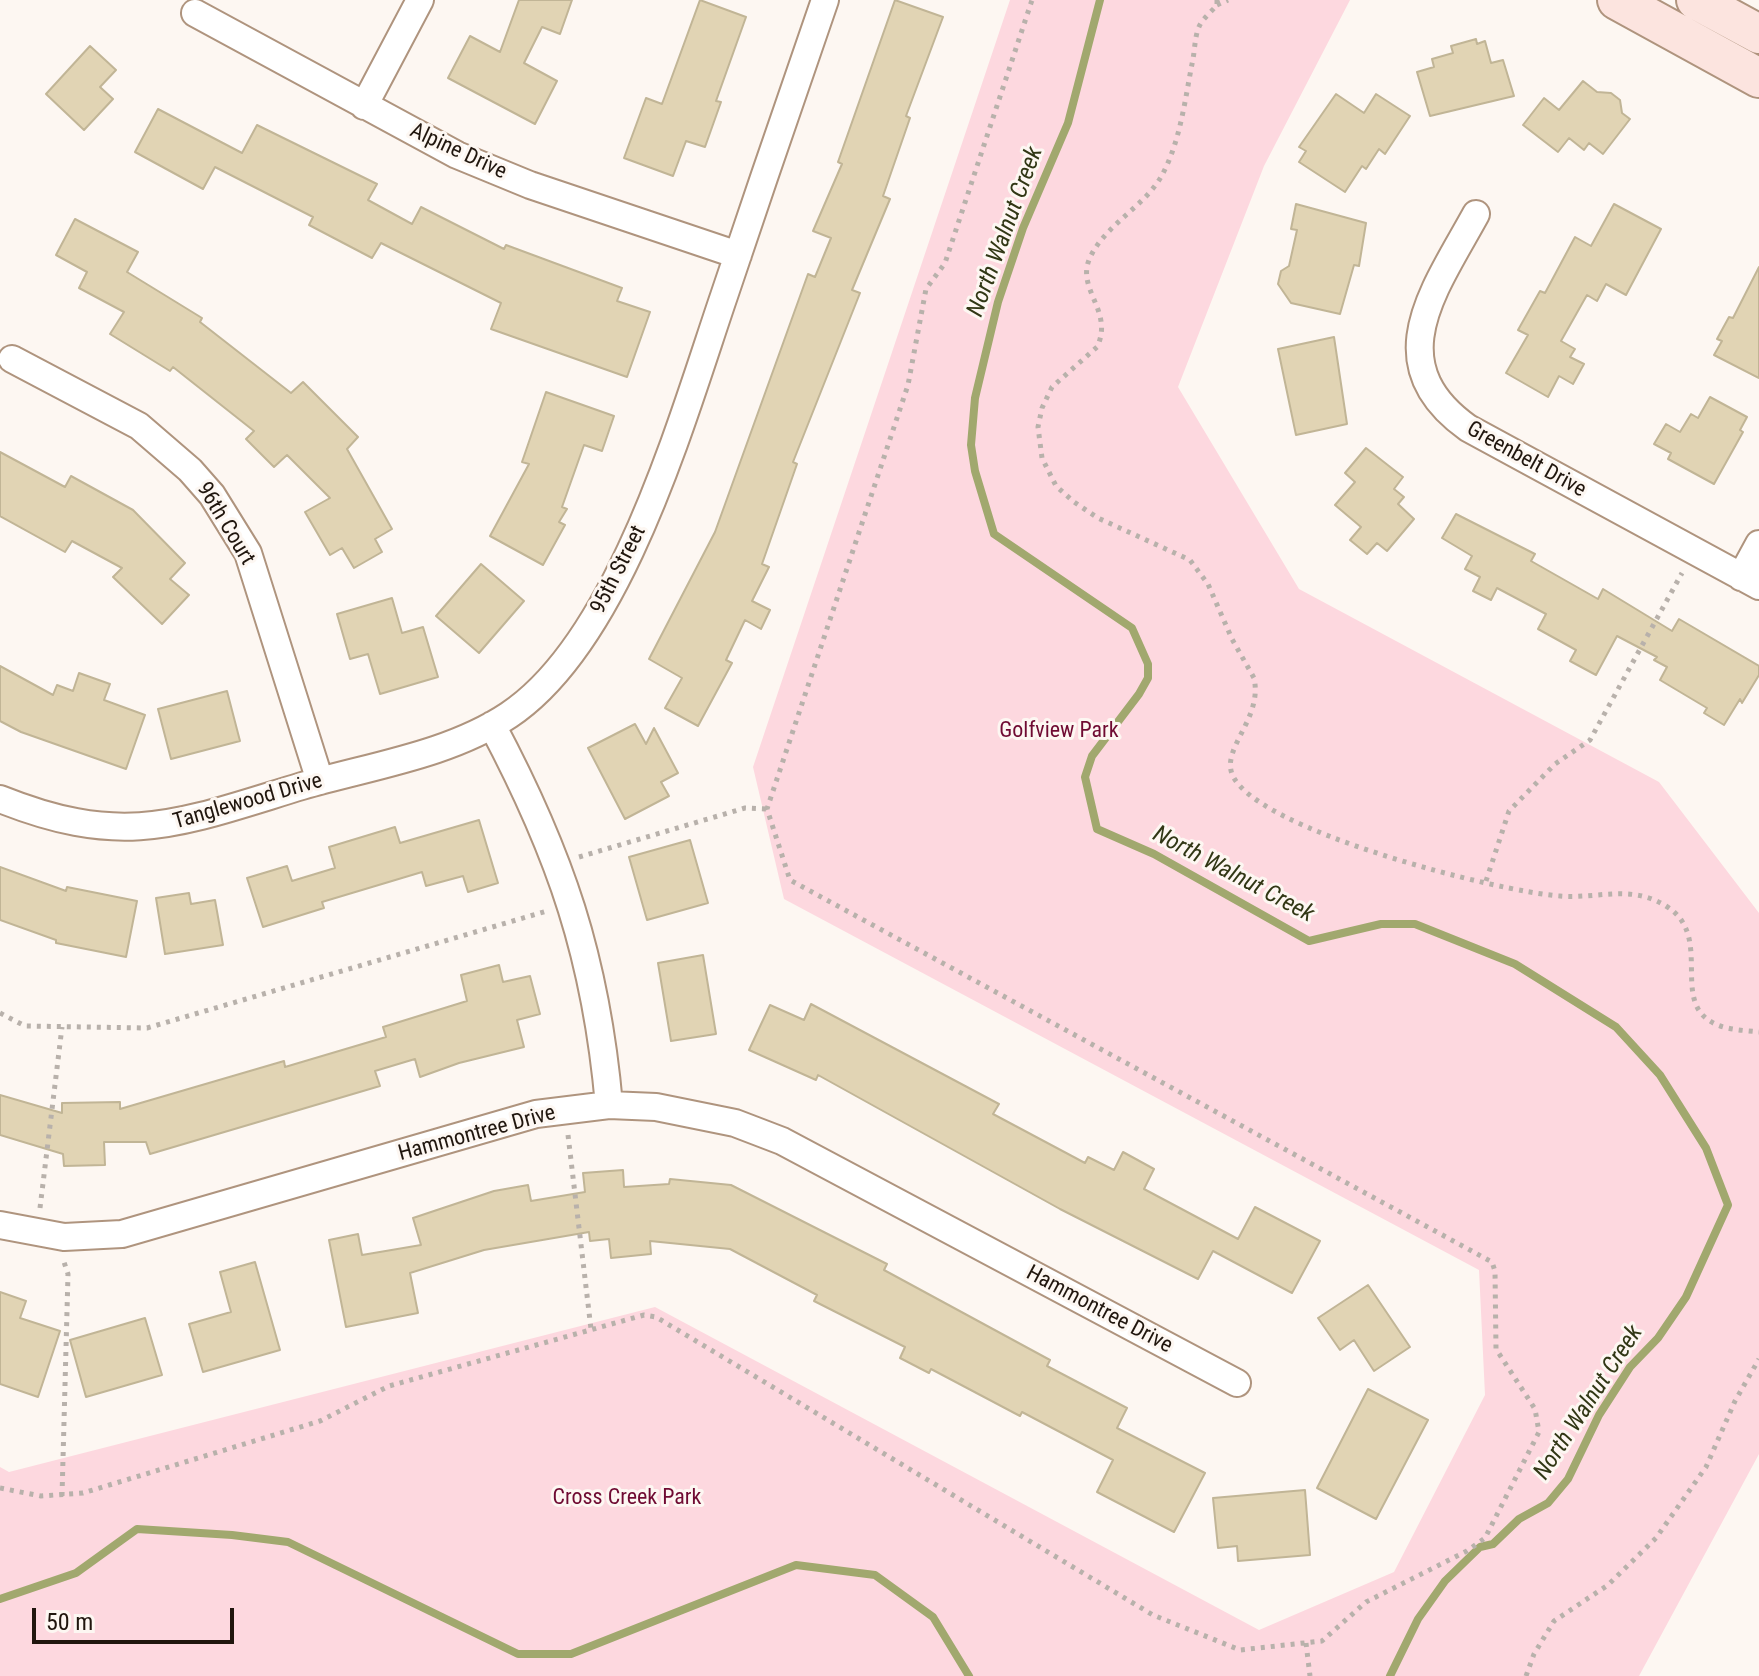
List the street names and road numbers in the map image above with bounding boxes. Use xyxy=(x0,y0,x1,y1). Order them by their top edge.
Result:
street label: Alpine Drive xyxy=(406,118,510,186)
street label: Greenbelt Drive xyxy=(1462,416,1590,504)
street label: 96th Court xyxy=(190,478,260,570)
street label: 95th Street xyxy=(586,521,652,619)
street label: Tanglewood Drive xyxy=(170,768,326,836)
street label: Hammontree Drive xyxy=(396,1100,558,1168)
street label: Hammontree Drive xyxy=(1021,1260,1177,1360)

